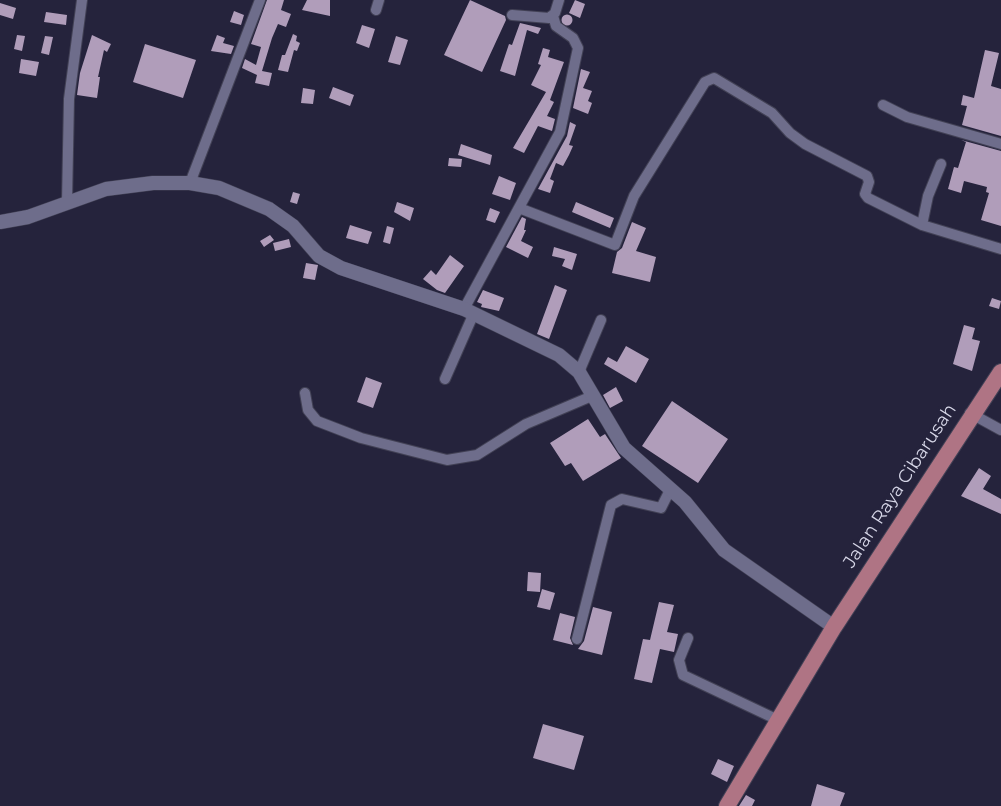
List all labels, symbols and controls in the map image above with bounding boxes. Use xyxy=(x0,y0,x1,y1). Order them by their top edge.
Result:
street label: Jalan Raya Cibarusah xyxy=(839,400,961,572)

